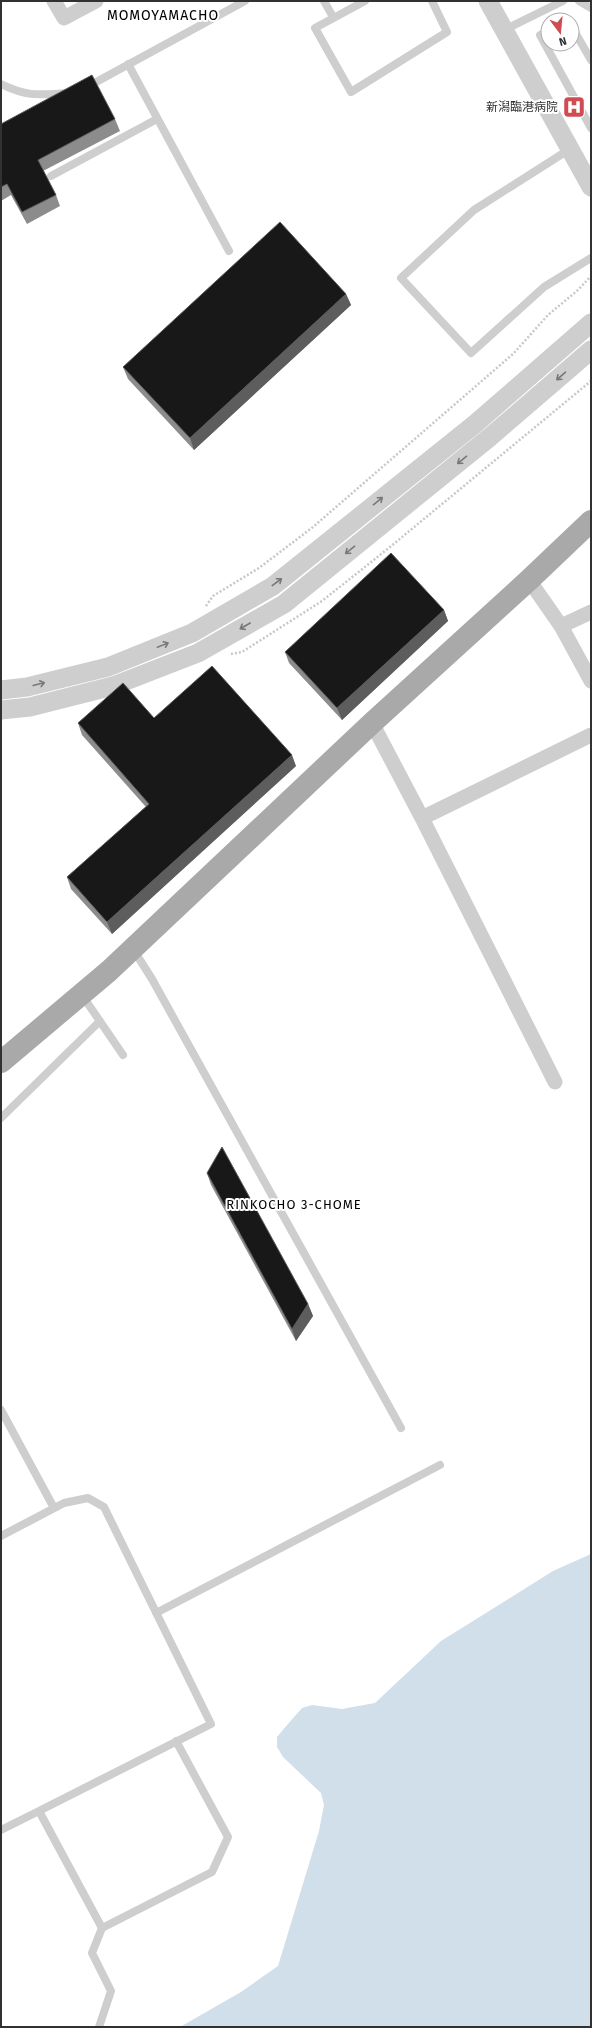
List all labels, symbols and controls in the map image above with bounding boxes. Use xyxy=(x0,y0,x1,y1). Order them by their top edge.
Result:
district label: MOMOYAMACHO xyxy=(107,7,219,24)
north arrow xyxy=(540,12,580,52)
text: N xyxy=(557,34,568,48)
hospital icon: 新潟臨港病院 xyxy=(561,94,587,120)
place label: 新潟臨港病院 xyxy=(486,100,558,114)
one-way arrow xyxy=(556,371,567,380)
one-way arrow xyxy=(457,455,468,464)
one-way arrow xyxy=(373,497,384,506)
one-way arrow xyxy=(345,546,356,555)
one-way arrow xyxy=(271,578,282,587)
one-way arrow xyxy=(239,622,251,630)
one-way arrow xyxy=(157,640,169,648)
one-way arrow xyxy=(33,680,46,687)
district label: RINKOCHO 3-CHOME xyxy=(226,1197,362,1212)

